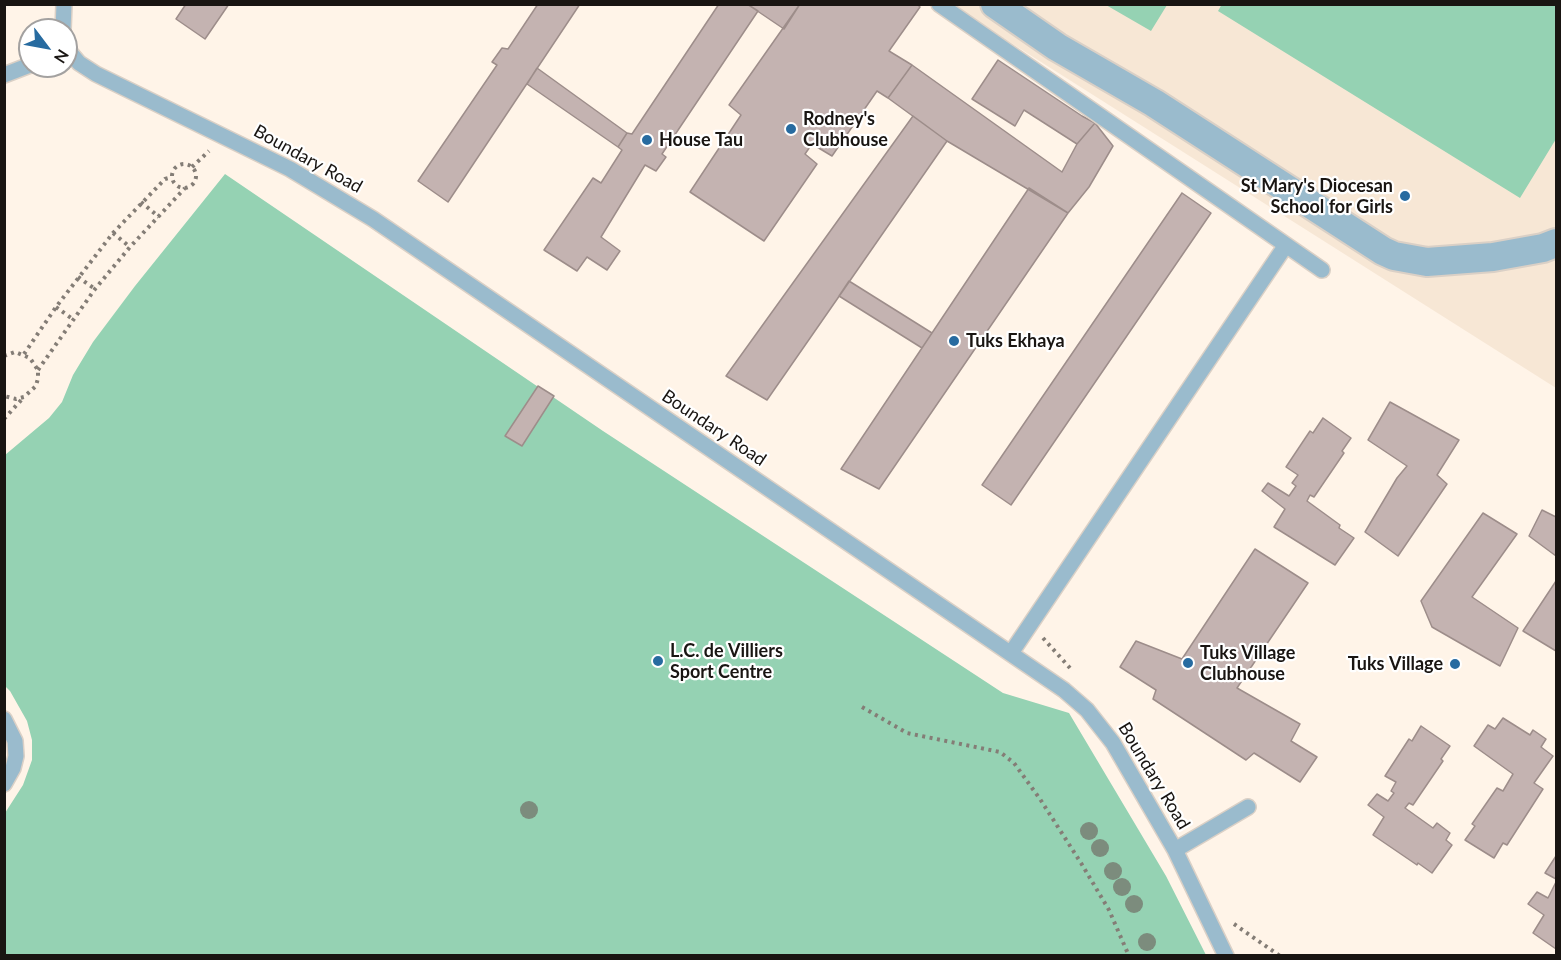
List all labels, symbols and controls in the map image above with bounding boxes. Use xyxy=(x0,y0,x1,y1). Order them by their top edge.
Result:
north arrow xyxy=(18,18,78,78)
text: N xyxy=(51,46,73,67)
place label: Rodney's Clubhouse xyxy=(803,108,888,150)
street label: Boundary Road xyxy=(250,120,366,198)
marker: Rodney's Clubhouse xyxy=(784,122,798,136)
place label: House Tau xyxy=(659,129,743,151)
marker: House Tau xyxy=(640,133,654,147)
place label: St Mary's Diocesan School for Girls xyxy=(1241,175,1393,218)
marker: St Mary's Diocesan School for Girls xyxy=(1398,189,1412,203)
place label: Tuks Ekhaya xyxy=(966,330,1065,352)
marker: Tuks Ekhaya xyxy=(947,334,961,348)
street label: Boundary Road xyxy=(658,385,770,471)
place label: L.C. de Villiers Sport Centre xyxy=(670,640,783,682)
place label: Tuks Village Clubhouse xyxy=(1200,642,1295,684)
place label: Tuks Village xyxy=(1348,653,1443,675)
marker: L.C. de Villiers Sport Centre xyxy=(651,654,665,668)
marker: Tuks Village Clubhouse xyxy=(1181,656,1195,670)
marker: Tuks Village xyxy=(1448,657,1462,671)
street label: Boundary Road xyxy=(1114,719,1194,833)

